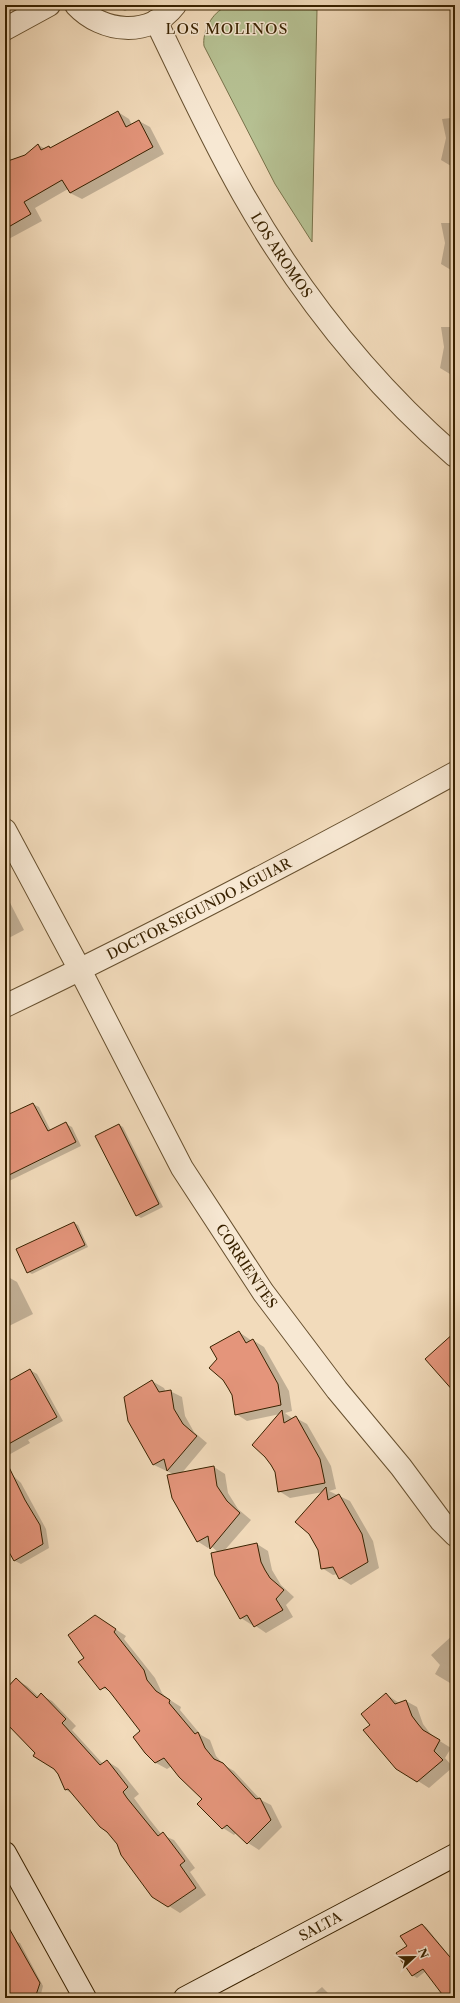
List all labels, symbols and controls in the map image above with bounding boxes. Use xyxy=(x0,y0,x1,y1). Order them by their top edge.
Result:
district label: LOS MOLINOS xyxy=(166,19,288,38)
street label: LOS AROMOS xyxy=(247,209,316,301)
street label: DOCTOR SEGUNDO AGUIAR xyxy=(104,853,295,964)
street label: CORRIENTES xyxy=(212,1220,281,1312)
street label: SALTA xyxy=(296,1907,345,1945)
north arrow xyxy=(394,1937,434,1977)
text: N xyxy=(415,1946,432,1961)

